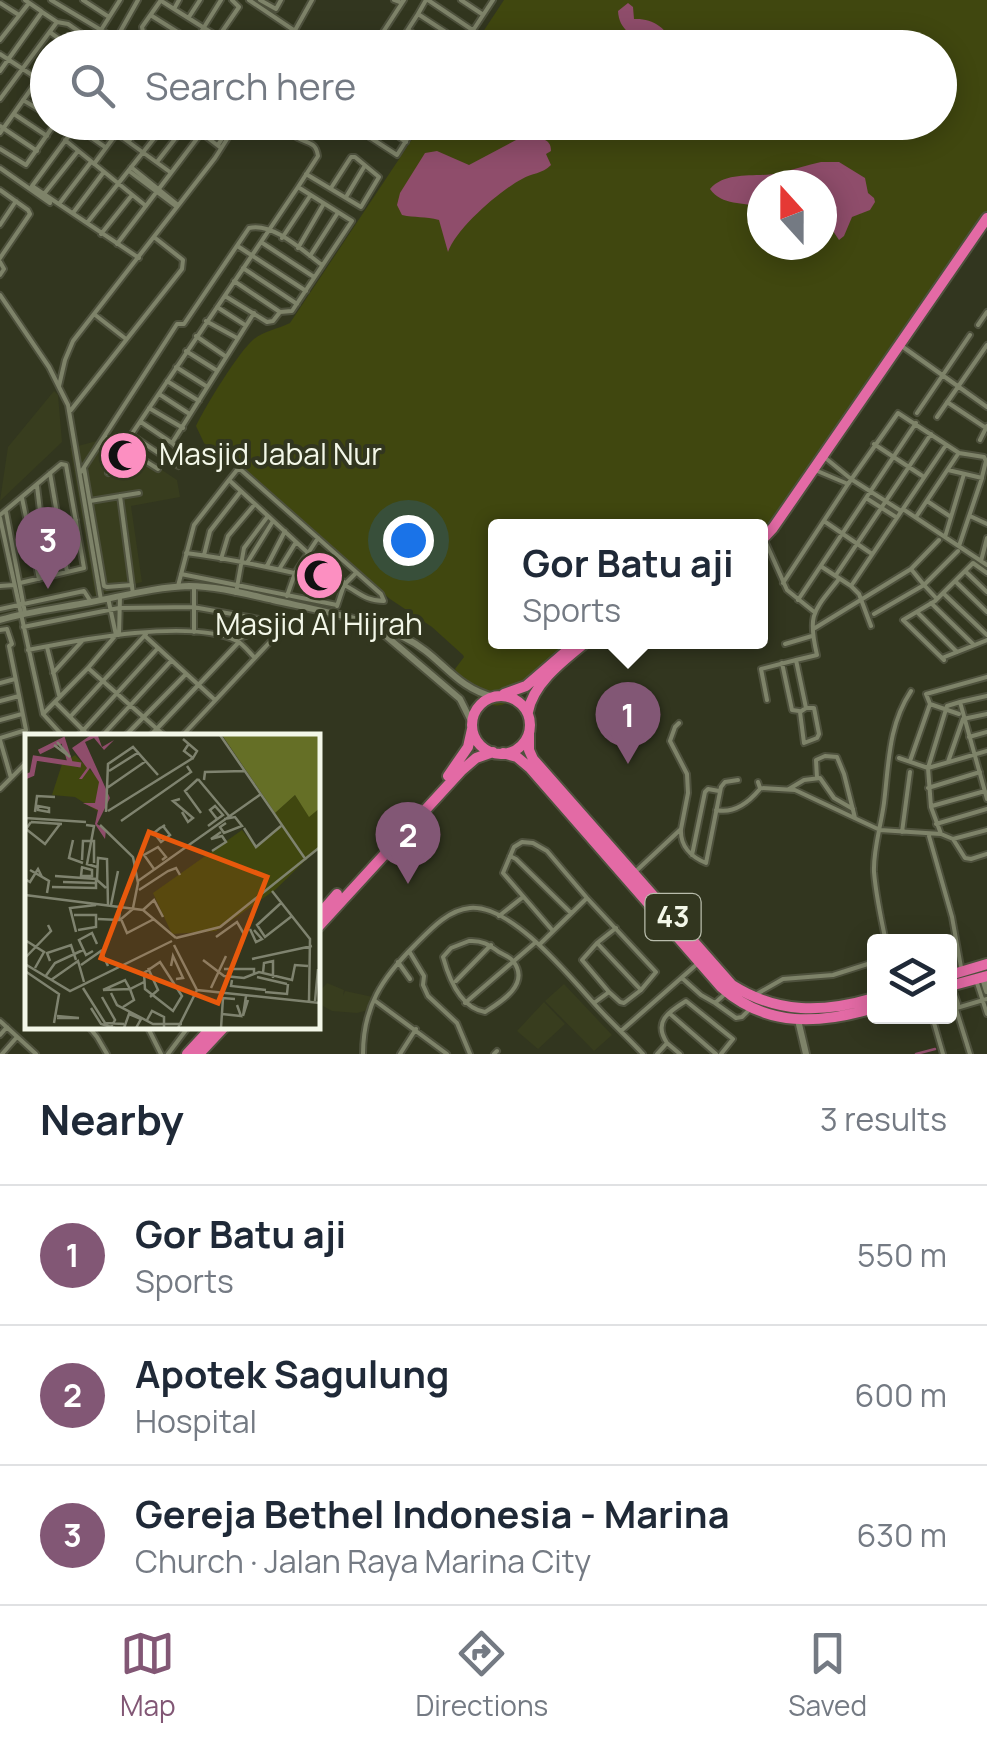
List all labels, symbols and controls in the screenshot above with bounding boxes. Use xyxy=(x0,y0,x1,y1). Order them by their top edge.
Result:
search box xyxy=(30,30,957,140)
icon: search xyxy=(65,58,120,113)
text: Search here xyxy=(145,59,356,111)
north arrow xyxy=(747,170,837,260)
mosque icon: Masjid Jabal Nur xyxy=(98,429,150,481)
place label: Masjid Jabal Nur xyxy=(159,433,382,474)
pin: 3 xyxy=(15,506,80,589)
your location xyxy=(383,515,434,566)
popup xyxy=(488,519,768,649)
text: Gor Batu aji xyxy=(522,536,734,588)
mosque icon: Masjid Al Hijrah xyxy=(293,550,345,602)
text: Sports xyxy=(522,588,621,632)
place label: Masjid Al Hijrah xyxy=(215,603,423,644)
pin: 1 xyxy=(596,682,660,764)
inset map xyxy=(25,734,320,1029)
pin: 2 xyxy=(376,802,440,884)
road number: 43 xyxy=(646,894,700,940)
map controls xyxy=(867,934,957,1024)
button: layers xyxy=(867,934,957,1024)
text: Nearby xyxy=(40,1090,184,1148)
text: 3 results xyxy=(820,1097,947,1141)
text: Gor Batu aji xyxy=(135,1207,346,1259)
text: 1 xyxy=(65,1233,80,1277)
text: 550 m xyxy=(857,1233,947,1277)
text: Sports xyxy=(135,1259,234,1303)
text: Apotek Sagulung xyxy=(135,1347,449,1399)
text: 2 xyxy=(63,1373,82,1417)
text: 600 m xyxy=(855,1373,947,1417)
text: Hospital xyxy=(135,1399,257,1443)
text: Gereja Bethel Indonesia - Marina xyxy=(135,1487,730,1539)
text: 3 xyxy=(63,1513,82,1557)
text: 630 m xyxy=(856,1513,947,1557)
text: Church · Jalan Raya Marina City xyxy=(135,1539,591,1583)
tab: Map xyxy=(120,1626,176,1724)
tab: Directions xyxy=(416,1626,548,1724)
tab: Saved xyxy=(788,1626,867,1724)

